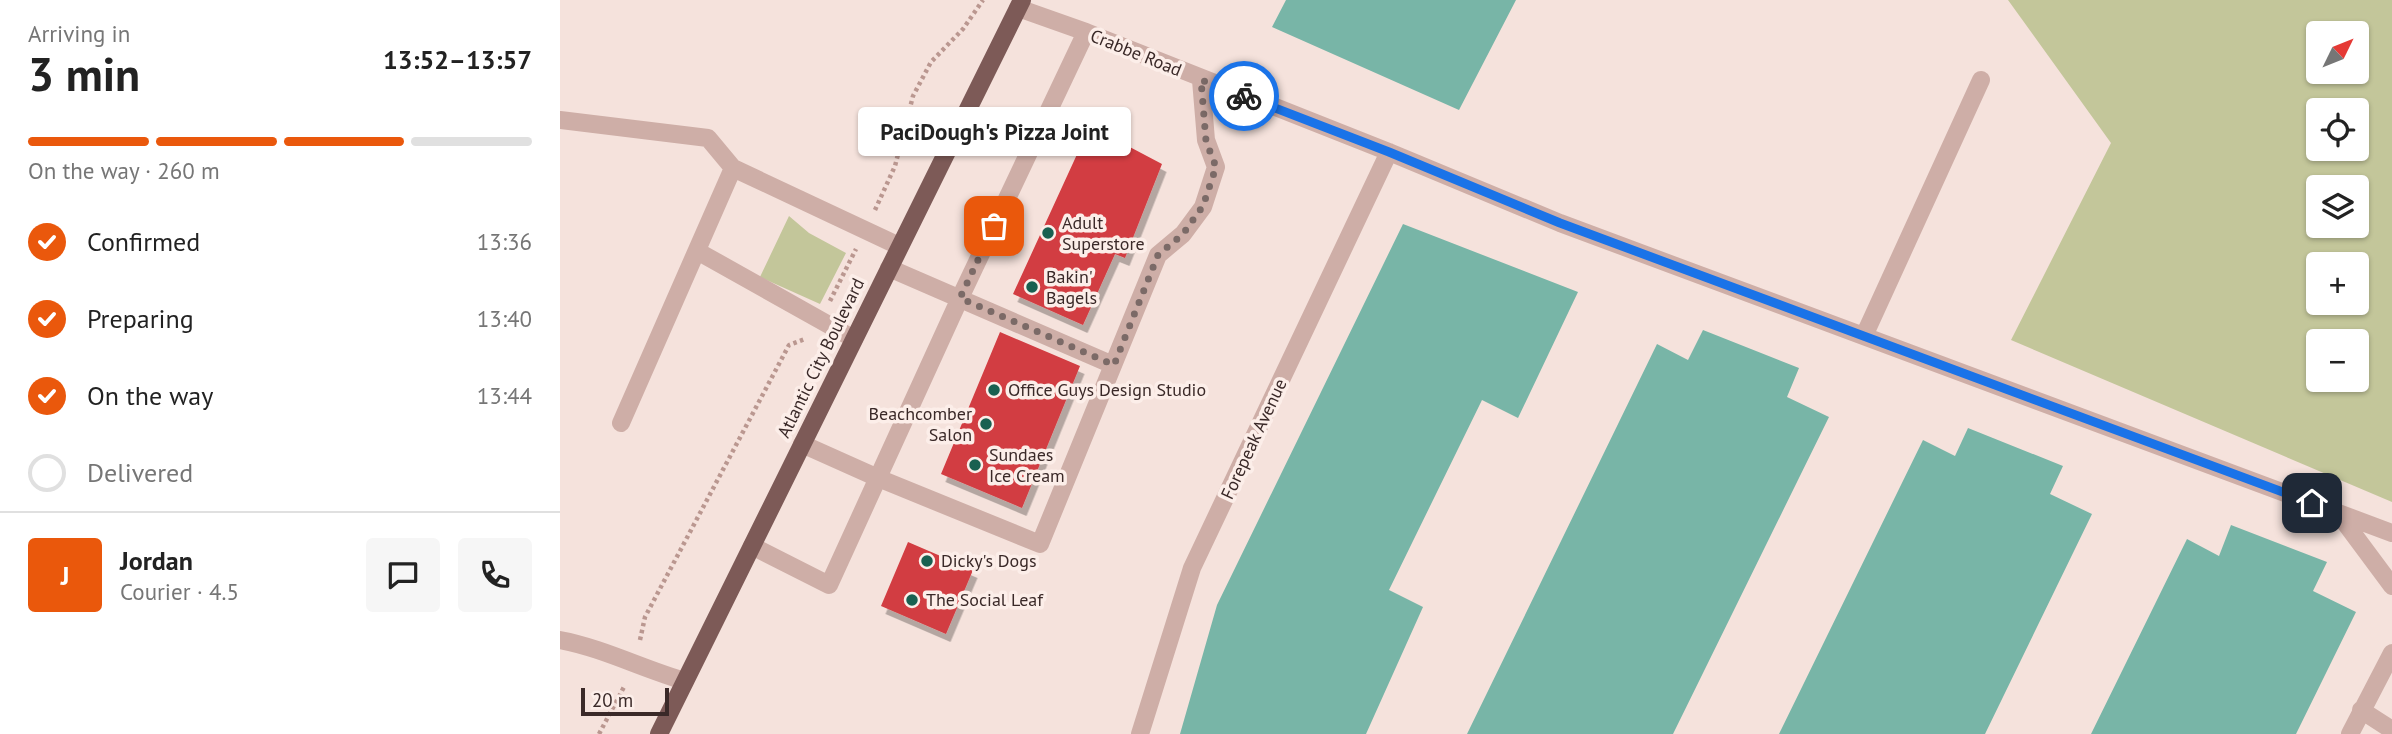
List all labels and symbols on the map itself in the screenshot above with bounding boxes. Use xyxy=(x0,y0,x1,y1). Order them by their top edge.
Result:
north arrow xyxy=(2306,21,2370,84)
street label: Crabbe Road xyxy=(1087,24,1185,81)
courier xyxy=(1209,61,1279,131)
callout: PaciDough's Pizza Joint xyxy=(858,107,1130,156)
pin xyxy=(964,196,1024,256)
place label: Adult Superstore xyxy=(1062,211,1145,255)
marker: Adult Superstore xyxy=(1040,225,1056,241)
place label: Bakin' Bagels xyxy=(1046,265,1097,309)
street label: Atlantic City Boulevard xyxy=(772,274,869,441)
marker: Bakin' Bagels xyxy=(1024,279,1040,295)
street label: Forepeak Avenue xyxy=(1216,375,1292,503)
place label: Office Guys Design Studio xyxy=(1008,378,1206,401)
marker: Office Guys Design Studio xyxy=(986,382,1002,398)
place label: Beachcomber Salon xyxy=(869,402,972,446)
marker: Beachcomber Salon xyxy=(978,416,994,432)
place label: Sundaes Ice Cream xyxy=(989,443,1065,487)
marker: Sundaes Ice Cream xyxy=(967,457,983,473)
pin xyxy=(2282,473,2342,533)
place label: Dicky's Dogs xyxy=(941,549,1036,572)
marker: Dicky's Dogs xyxy=(919,553,935,569)
place label: The Social Leaf xyxy=(926,588,1044,611)
marker: The Social Leaf xyxy=(904,592,920,608)
scale bar xyxy=(581,685,668,717)

